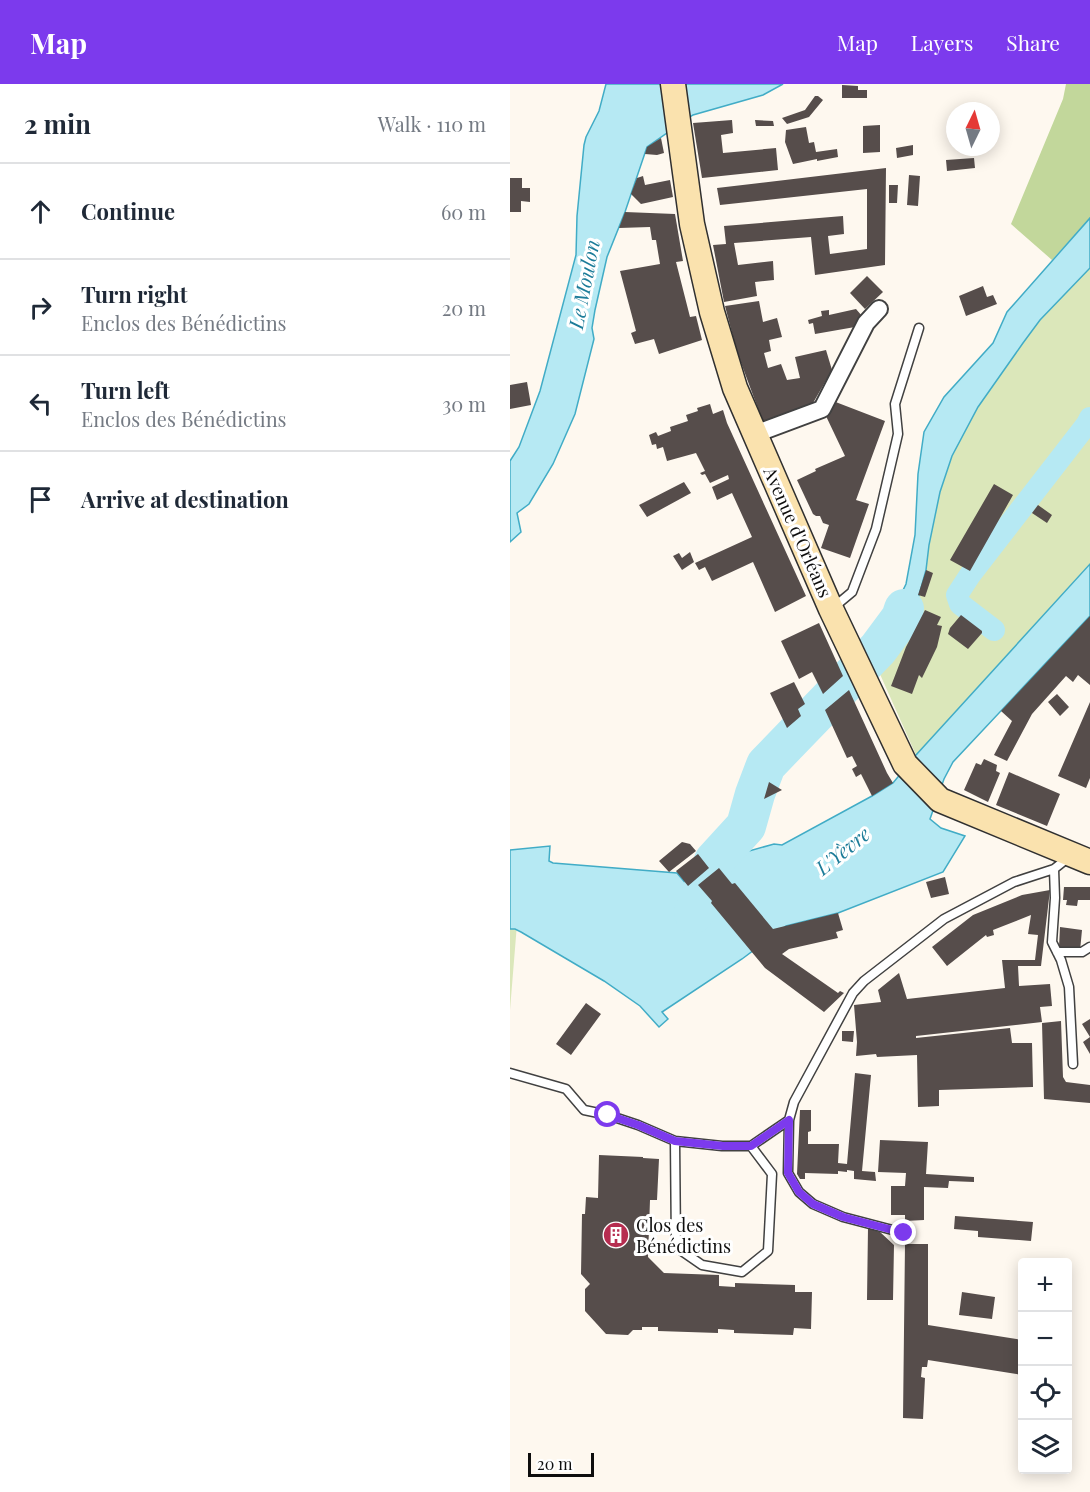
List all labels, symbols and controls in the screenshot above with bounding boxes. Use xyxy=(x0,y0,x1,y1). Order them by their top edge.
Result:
text: Map xyxy=(30,24,87,61)
text: Map xyxy=(837,28,878,56)
text: Layers xyxy=(911,28,973,56)
text: Share xyxy=(1006,28,1060,56)
north arrow xyxy=(946,102,1000,156)
text: 2 min xyxy=(24,106,91,141)
text: Walk · 110 m xyxy=(378,110,486,137)
icon: ahead xyxy=(24,195,57,228)
text: Continue xyxy=(81,196,175,226)
text: 60 m xyxy=(441,198,486,225)
water label: Le Moulon xyxy=(561,237,605,332)
text: Turn right xyxy=(81,279,187,309)
icon: right xyxy=(24,291,57,324)
text: 20 m xyxy=(442,294,486,321)
text: Enclos des Bénédictins xyxy=(81,309,287,336)
text: Turn left xyxy=(81,375,170,405)
icon: left xyxy=(24,387,57,420)
text: 30 m xyxy=(442,390,486,417)
text: Enclos des Bénédictins xyxy=(81,405,287,432)
street label: Avenue d'Orléans xyxy=(758,462,838,601)
icon: arrive xyxy=(24,483,57,516)
text: Arrive at destination xyxy=(81,484,289,514)
water label: L'Yèvre xyxy=(808,820,875,881)
route start xyxy=(594,1101,620,1127)
place label: Clos des Bénédictins xyxy=(636,1213,731,1258)
route end xyxy=(890,1219,916,1245)
building icon: Clos des Bénédictins xyxy=(601,1220,631,1250)
map controls xyxy=(1018,1258,1072,1474)
button: + xyxy=(1018,1258,1072,1312)
button: − xyxy=(1018,1312,1072,1366)
button: locate xyxy=(1018,1366,1072,1420)
button: layers xyxy=(1018,1420,1072,1474)
scale bar xyxy=(528,1450,594,1478)
text: 20 m xyxy=(537,1453,572,1474)

